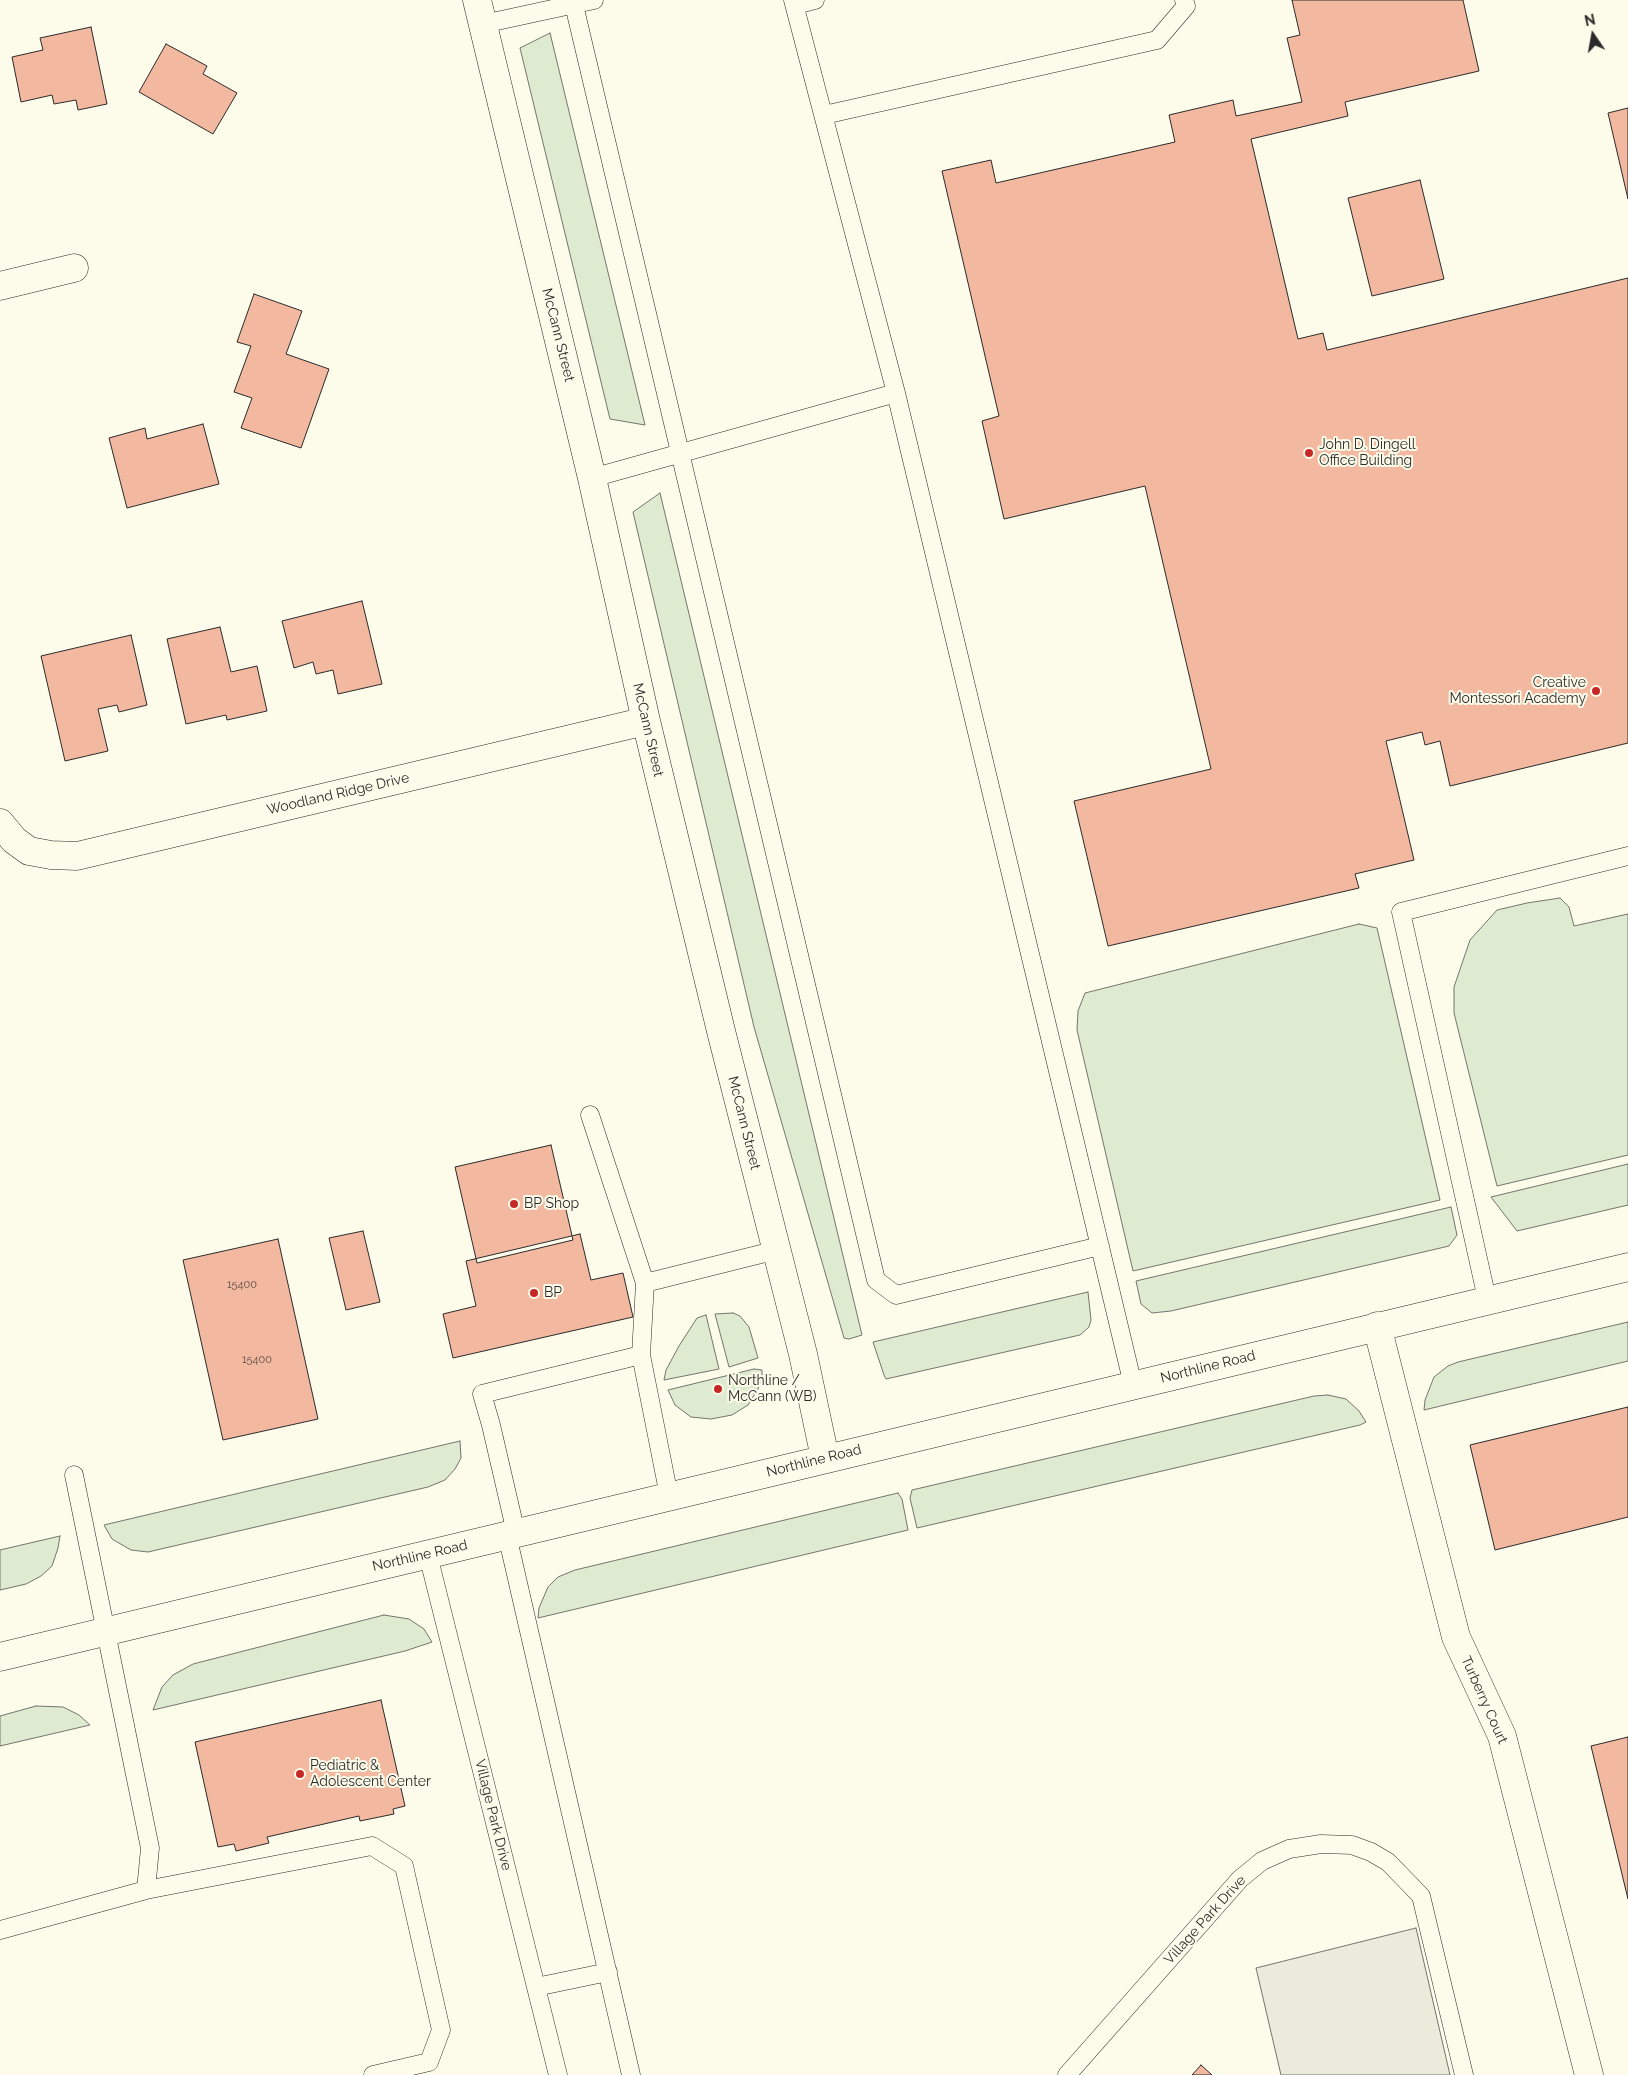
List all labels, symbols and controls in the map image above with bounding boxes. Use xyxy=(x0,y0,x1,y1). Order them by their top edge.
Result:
north arrow xyxy=(1568,10,1618,60)
text: N xyxy=(1583,11,1597,29)
street label: McCann Street xyxy=(538,287,578,383)
place label: John D. Dingell Office Building xyxy=(1319,437,1416,470)
marker: John D. Dingell Office Building xyxy=(1303,447,1315,459)
place label: Creative Montessori Academy xyxy=(1449,675,1586,708)
street label: McCann Street xyxy=(629,681,667,779)
marker: Creative Montessori Academy xyxy=(1590,685,1602,697)
street label: Woodland Ridge Drive xyxy=(265,769,411,819)
street label: McCann Street xyxy=(724,1075,764,1171)
place label: BP Shop xyxy=(524,1196,579,1212)
marker: BP Shop xyxy=(508,1198,520,1210)
house number: 15400 xyxy=(227,1278,257,1292)
place label: BP xyxy=(544,1285,562,1301)
marker: BP xyxy=(528,1287,540,1299)
street label: Northline Road xyxy=(1159,1347,1257,1387)
house number: 15400 xyxy=(242,1353,272,1367)
place label: Northline / McCann (WB) xyxy=(728,1373,816,1405)
marker: Northline / McCann (WB) xyxy=(712,1383,724,1395)
street label: Northline Road xyxy=(765,1441,863,1481)
street label: Northline Road xyxy=(371,1537,469,1575)
street label: Turberry Court xyxy=(1457,1654,1511,1746)
place label: Pediatric & Adolescent Center xyxy=(310,1758,431,1790)
street label: Village Park Drive xyxy=(471,1758,515,1872)
marker: Pediatric & Adolescent Center xyxy=(294,1768,306,1780)
street label: Village Park Drive xyxy=(1161,1872,1249,1968)

